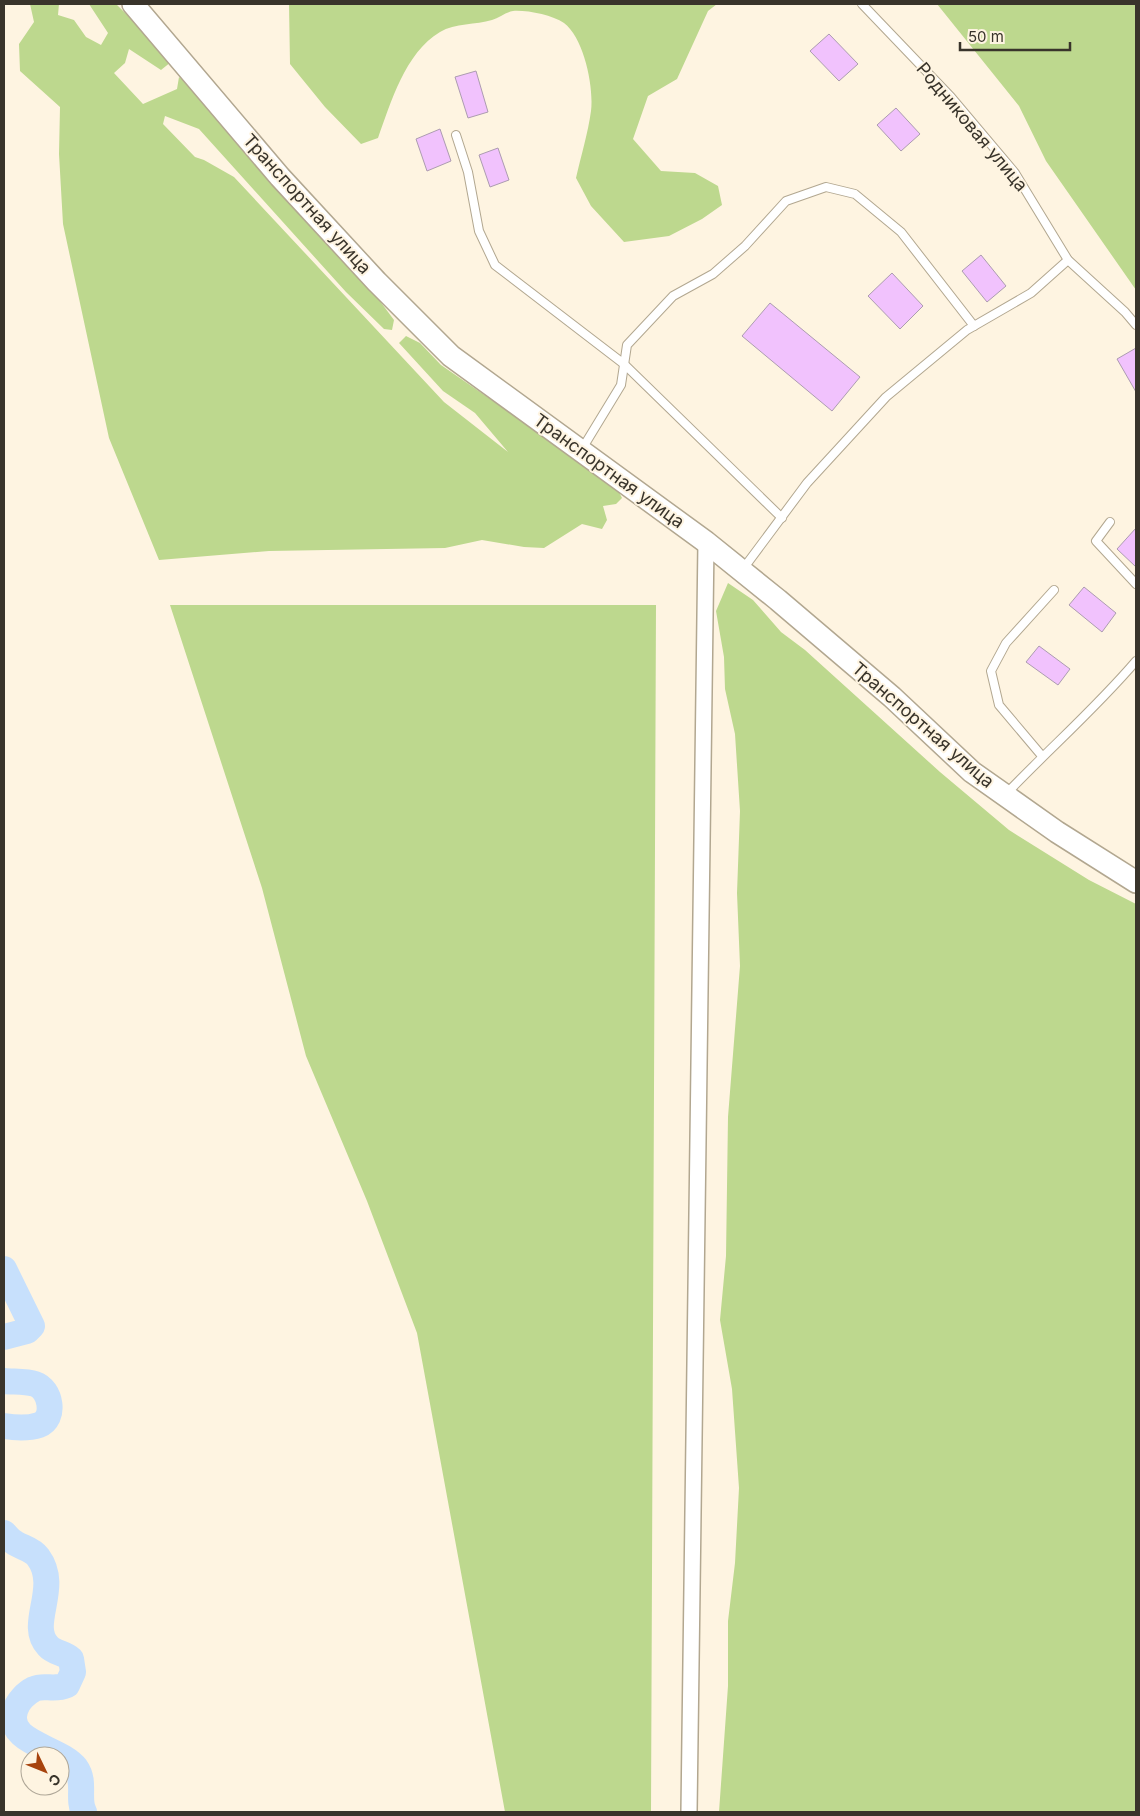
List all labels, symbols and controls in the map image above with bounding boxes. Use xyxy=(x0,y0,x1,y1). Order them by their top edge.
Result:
scale bar xyxy=(960,20,1070,52)
text: 50 m xyxy=(968,27,1004,46)
street label: Родниковая улица xyxy=(912,58,1032,195)
street label: Транспортная улица xyxy=(239,129,376,278)
street label: Транспортная улица xyxy=(530,409,689,532)
street label: Транспортная улица xyxy=(848,657,998,792)
north arrow xyxy=(20,1746,70,1796)
text: С xyxy=(45,1771,65,1790)

